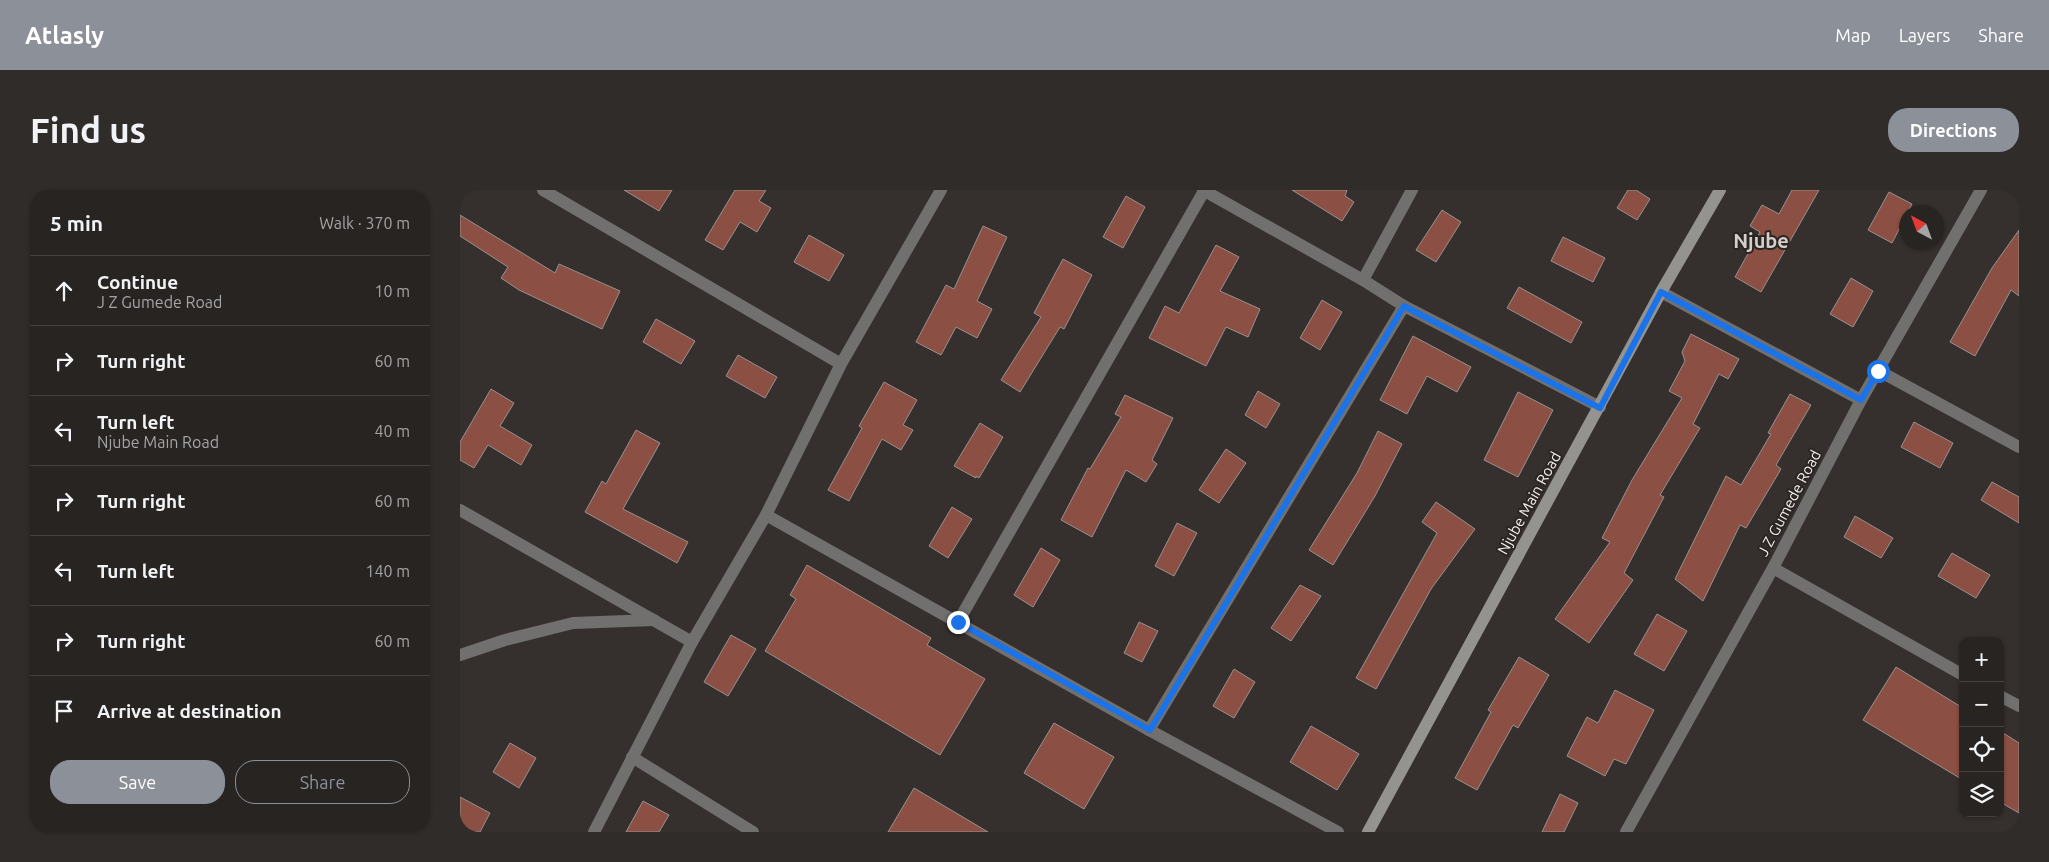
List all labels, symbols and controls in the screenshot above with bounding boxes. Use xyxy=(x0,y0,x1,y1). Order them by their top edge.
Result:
text: Atlasly xyxy=(25,22,104,49)
text: Map xyxy=(1835,25,1871,45)
text: Layers xyxy=(1899,25,1950,45)
text: Share xyxy=(1978,25,2024,45)
button: Directions xyxy=(1888,108,2019,152)
text: Find us xyxy=(30,110,146,150)
north arrow xyxy=(1899,205,1944,250)
text: 5 min xyxy=(50,211,103,235)
text: Walk · 370 m xyxy=(319,214,410,232)
district label: Njube xyxy=(1733,229,1789,252)
text: Continue xyxy=(97,271,178,293)
icon: ahead xyxy=(50,277,78,305)
text: 10 m xyxy=(374,282,410,300)
text: J Z Gumede Road xyxy=(97,293,222,311)
icon: right xyxy=(50,347,78,375)
text: Turn right xyxy=(97,350,185,372)
text: 60 m xyxy=(374,352,410,370)
route start xyxy=(1867,360,1890,383)
text: Turn left xyxy=(97,411,175,433)
icon: left xyxy=(50,417,78,445)
text: 40 m xyxy=(374,422,410,440)
text: Njube Main Road xyxy=(97,433,219,451)
street label: J Z Gumede Road xyxy=(1754,447,1824,559)
street label: Njube Main Road xyxy=(1494,449,1564,557)
icon: right xyxy=(50,487,78,515)
text: Turn right xyxy=(97,490,185,512)
text: 60 m xyxy=(374,492,410,510)
icon: left xyxy=(50,557,78,585)
text: Turn left xyxy=(97,560,175,582)
text: 140 m xyxy=(365,562,410,580)
route end xyxy=(947,611,970,634)
icon: right xyxy=(50,627,78,655)
text: Turn right xyxy=(97,630,185,652)
text: 60 m xyxy=(374,632,410,650)
map controls xyxy=(1959,637,2004,817)
button: + xyxy=(1959,637,2004,682)
button: − xyxy=(1959,682,2004,727)
icon: arrive xyxy=(50,697,78,725)
text: Arrive at destination xyxy=(97,700,282,722)
button: locate xyxy=(1959,727,2004,772)
button: Save xyxy=(50,760,225,804)
button: Share xyxy=(235,760,410,804)
button: layers xyxy=(1959,772,2004,817)

